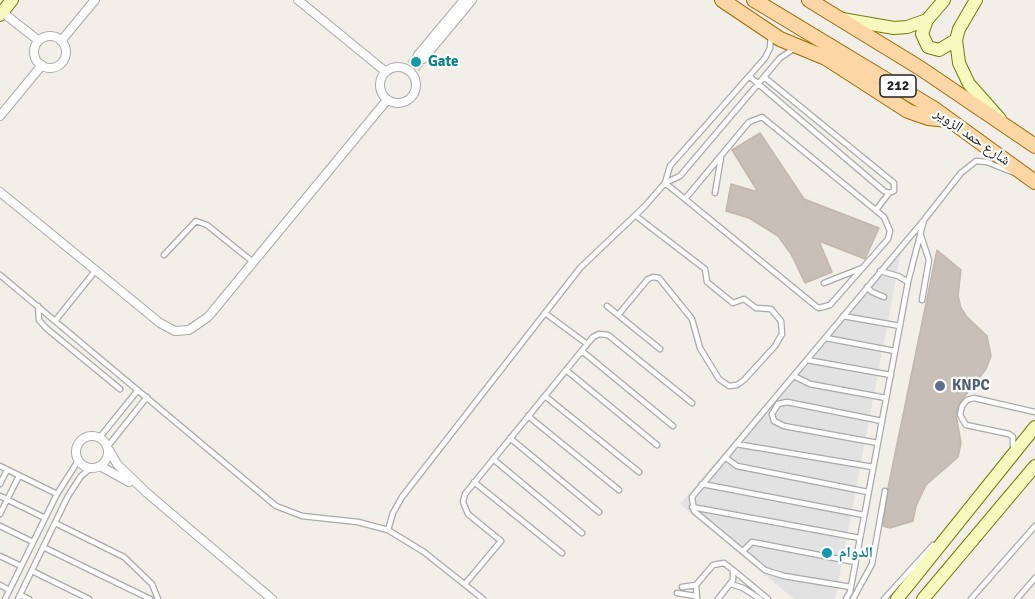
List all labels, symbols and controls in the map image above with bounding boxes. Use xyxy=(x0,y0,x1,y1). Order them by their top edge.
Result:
place label: Gate xyxy=(428,53,458,71)
marker: Gate xyxy=(409,55,423,69)
road number: 212 xyxy=(880,75,916,97)
street label: شارع حمد الزوير xyxy=(930,104,1014,170)
place label: KNPC xyxy=(952,377,990,395)
marker: KNPC xyxy=(933,379,947,393)
place label: الدوام xyxy=(839,544,873,562)
marker: الدوام xyxy=(820,546,834,560)

